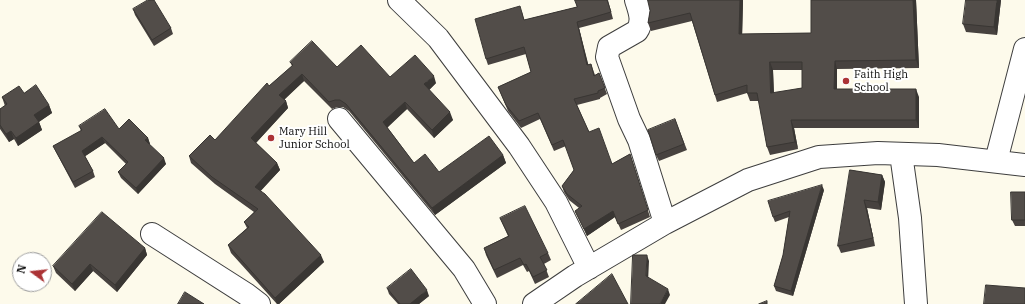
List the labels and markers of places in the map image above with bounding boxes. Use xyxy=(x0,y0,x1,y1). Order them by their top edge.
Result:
place label: Faith High School xyxy=(854,68,908,94)
marker: Faith High School xyxy=(841,76,851,86)
place label: Mary Hill Junior School xyxy=(279,125,350,151)
marker: Mary Hill Junior School xyxy=(266,133,276,143)

